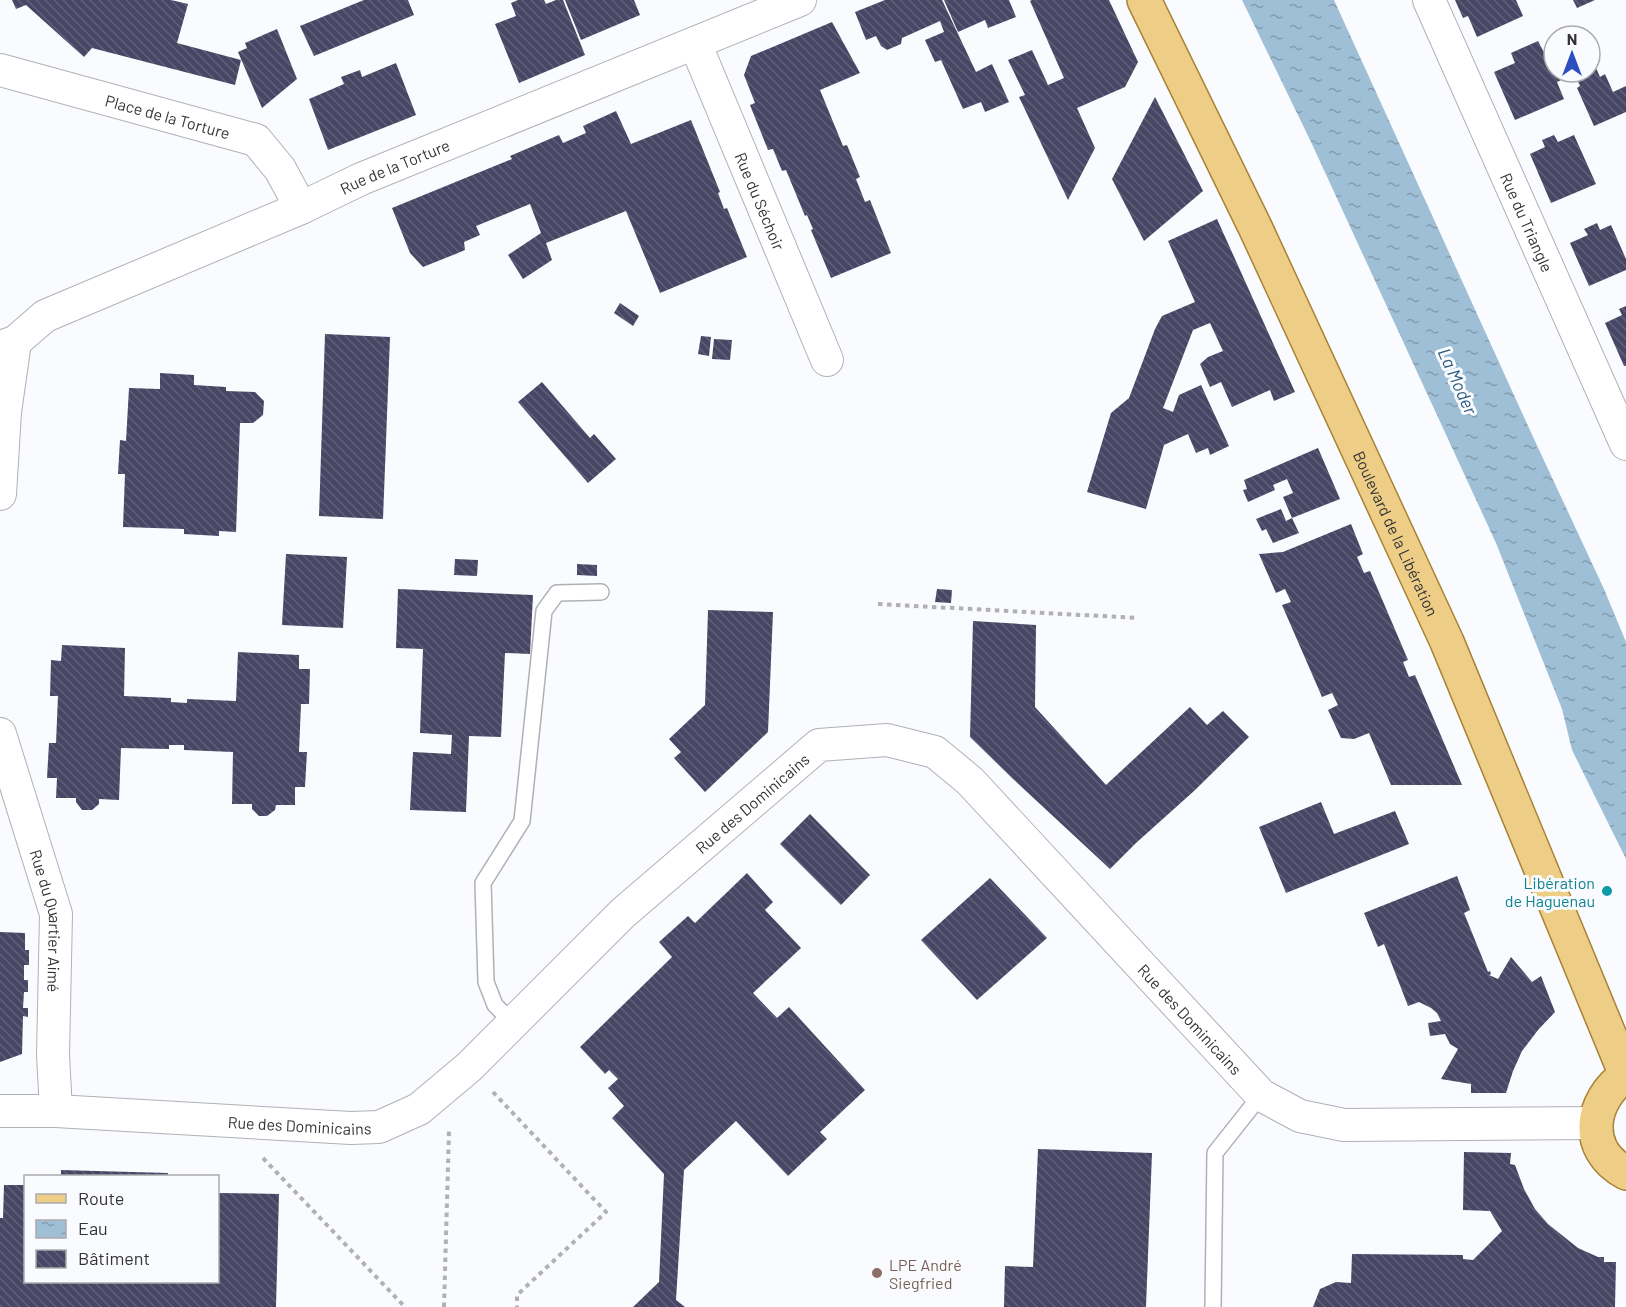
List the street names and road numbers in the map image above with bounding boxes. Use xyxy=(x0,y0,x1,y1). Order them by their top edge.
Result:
street label: Place de la Torture xyxy=(103,90,232,142)
street label: Rue de la Torture xyxy=(337,134,452,197)
street label: Rue du Séchoir xyxy=(732,149,790,253)
street label: Rue du Triangle xyxy=(1497,170,1558,275)
street label: Boulevard de la Libération xyxy=(1350,448,1443,619)
street label: Rue des Dominicains xyxy=(691,749,812,857)
street label: Rue du Quartier Aimé xyxy=(27,847,65,992)
street label: Rue des Dominicains xyxy=(1135,960,1246,1078)
street label: Rue des Dominicains xyxy=(227,1111,372,1137)

